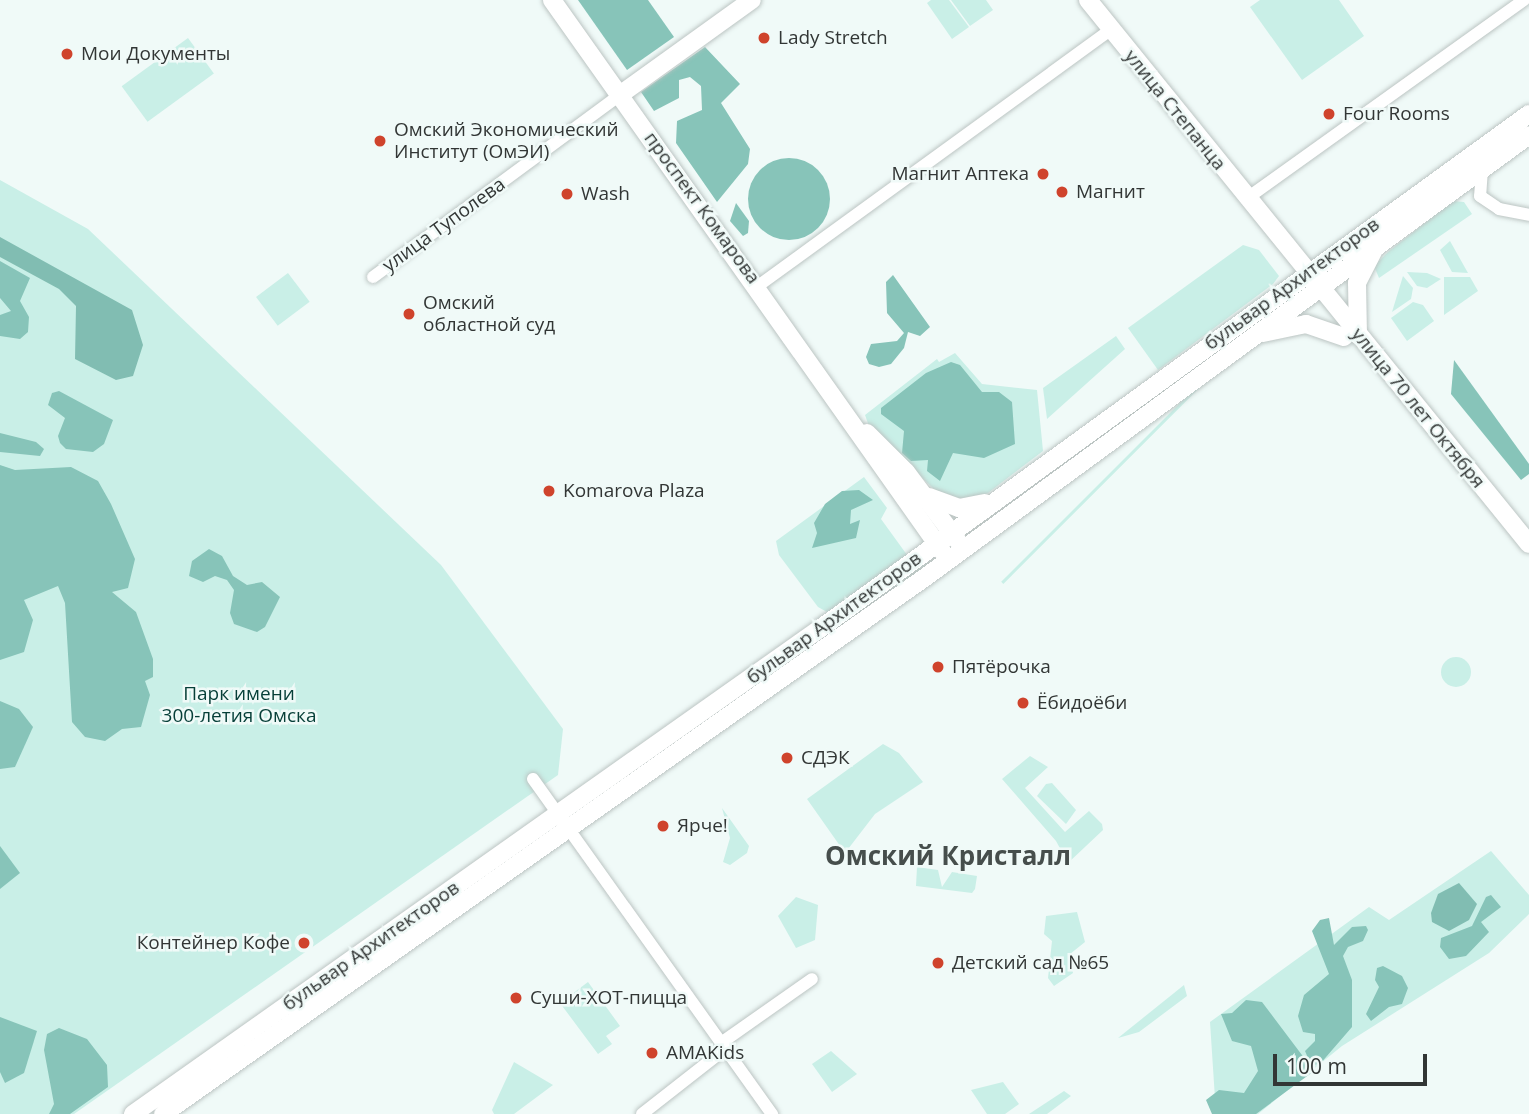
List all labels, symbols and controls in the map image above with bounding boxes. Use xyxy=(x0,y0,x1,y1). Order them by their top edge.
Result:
place label: Lady Stretch xyxy=(778,27,888,49)
marker: Lady Stretch xyxy=(756,30,772,46)
place label: Мои Документы xyxy=(81,43,230,65)
street label: улица Степанца xyxy=(1119,45,1231,175)
marker: Мои Документы xyxy=(59,46,75,62)
place label: Four Rooms xyxy=(1343,103,1450,125)
marker: Four Rooms xyxy=(1321,106,1337,122)
place label: Омский Экономический Институт (ОмЭИ) xyxy=(394,119,619,163)
street label: проспект Комарова xyxy=(639,128,765,288)
marker: Омский Экономический Институт (ОмЭИ) xyxy=(372,133,388,149)
place label: Магнит Аптека xyxy=(891,163,1029,185)
marker: Магнит Аптека xyxy=(1035,166,1051,182)
street label: улица Туполева xyxy=(378,173,510,277)
place label: Магнит xyxy=(1076,181,1145,203)
place label: Wash xyxy=(581,183,630,205)
marker: Магнит xyxy=(1054,184,1070,200)
marker: Wash xyxy=(559,186,575,202)
street label: бульвар Архитекторов xyxy=(1200,213,1384,355)
place label: Омский областной суд xyxy=(423,292,555,336)
marker: Омский областной суд xyxy=(401,306,417,322)
street label: улица 70 лет Октября xyxy=(1346,323,1490,493)
place label: Komarova Plaza xyxy=(563,480,705,502)
marker: Komarova Plaza xyxy=(541,483,557,499)
street label: бульвар Архитекторов xyxy=(742,547,926,689)
place label: Пятёрочка xyxy=(952,656,1051,678)
marker: Пятёрочка xyxy=(930,659,946,675)
park label: Парк имени 300-летия Омска xyxy=(162,683,316,727)
place label: Ёбидоёби xyxy=(1037,692,1127,714)
marker: Ёбидоёби xyxy=(1015,695,1031,711)
place label: СДЭК xyxy=(801,747,850,769)
marker: СДЭК xyxy=(779,750,795,766)
place label: Ярче! xyxy=(677,815,728,837)
marker: Ярче! xyxy=(655,818,671,834)
district label: Омский Кристалл xyxy=(825,840,1071,872)
street label: бульвар Архитекторов xyxy=(278,876,464,1016)
place label: Контейнер Кофе xyxy=(137,932,290,954)
marker: Контейнер Кофе xyxy=(296,935,312,951)
place label: Детский сад №65 xyxy=(952,952,1109,974)
marker: Детский сад №65 xyxy=(930,955,946,971)
place label: Суши-ХОТ-пицца xyxy=(530,987,687,1009)
marker: Суши-ХОТ-пицца xyxy=(508,990,524,1006)
scale bar xyxy=(1277,1040,1431,1084)
place label: AMAKids xyxy=(666,1042,744,1064)
marker: AMAKids xyxy=(644,1045,660,1061)
text: 100 m xyxy=(1286,1052,1347,1080)

